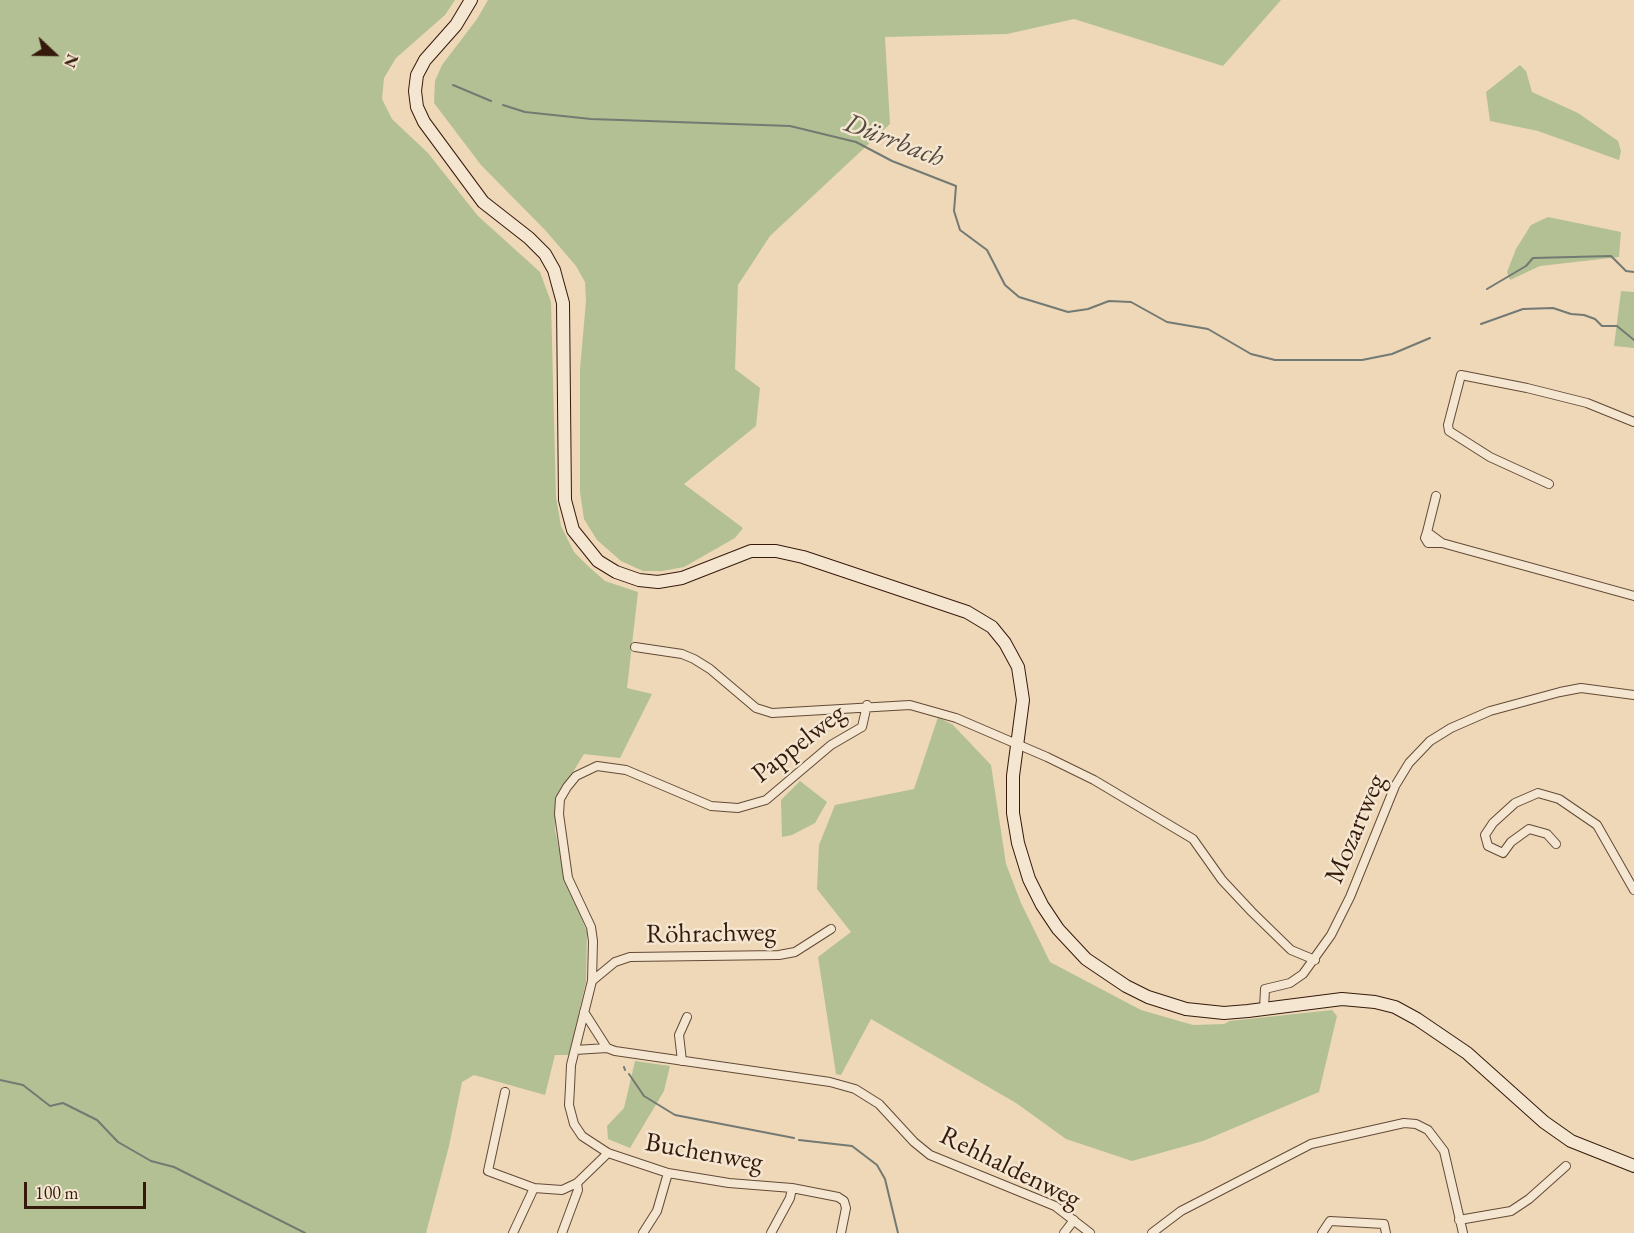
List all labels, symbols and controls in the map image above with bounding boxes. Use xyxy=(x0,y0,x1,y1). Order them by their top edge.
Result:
north arrow xyxy=(24,24,84,84)
text: N xyxy=(59,51,83,71)
water label: Dürrbach xyxy=(839,107,949,175)
street label: Pappelweg xyxy=(746,698,852,790)
street label: Mozartweg xyxy=(1319,770,1393,888)
street label: Röhrachweg xyxy=(646,917,776,951)
street label: Rehhaldenweg xyxy=(934,1120,1086,1216)
street label: Buchenweg xyxy=(643,1127,765,1179)
scale bar xyxy=(27,1170,148,1208)
text: 100 m xyxy=(35,1181,79,1204)

